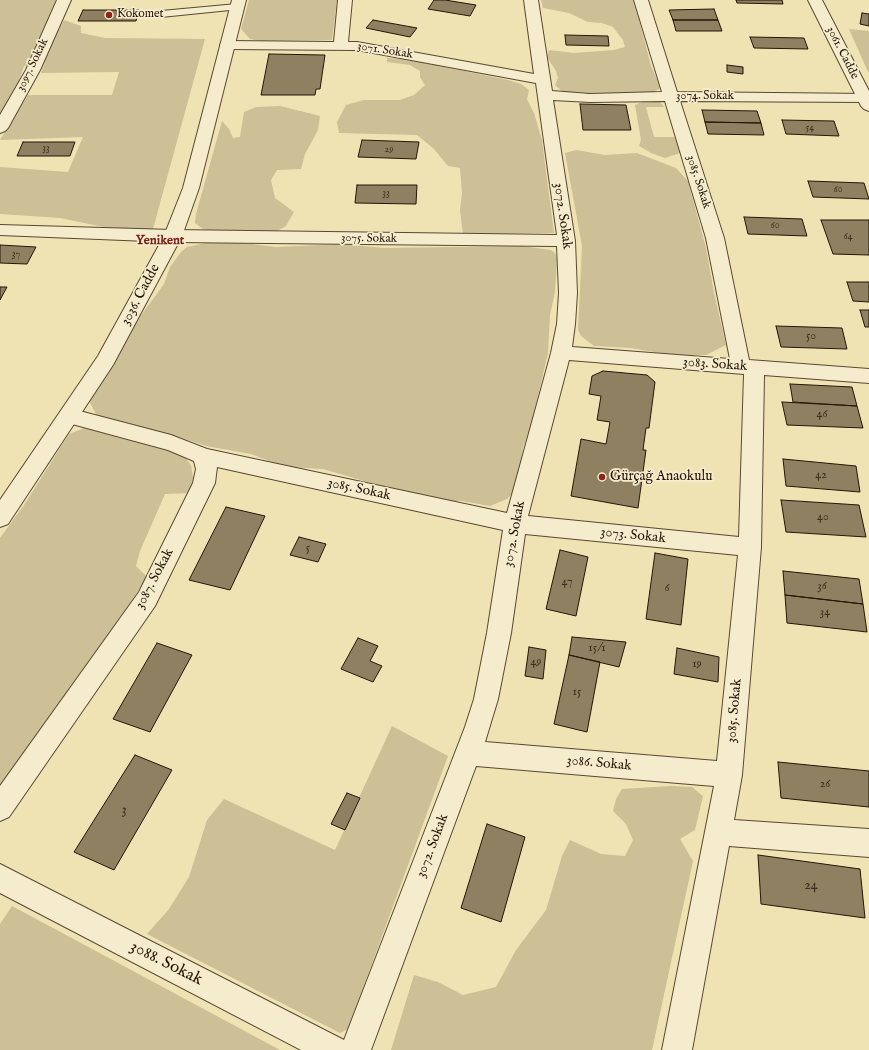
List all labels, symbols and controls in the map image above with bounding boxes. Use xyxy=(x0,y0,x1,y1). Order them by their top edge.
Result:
place label: Kokomet xyxy=(117,8,164,22)
marker: Kokomet xyxy=(104,10,114,20)
street label: 3061. Cadde xyxy=(823,24,861,82)
street label: 3097. Sokak xyxy=(14,36,52,94)
street label: 3071. Sokak xyxy=(356,39,414,63)
street label: 3074. Sokak xyxy=(676,90,734,104)
house number: 54 xyxy=(806,122,814,134)
house number: 33 xyxy=(42,143,50,155)
house number: 29 xyxy=(384,144,394,156)
street label: 3085. Sokak xyxy=(683,154,713,210)
street label: 3072. Sokak xyxy=(549,182,575,250)
house number: 60 xyxy=(833,184,843,196)
house number: 33 xyxy=(382,188,390,200)
house number: 60 xyxy=(770,220,780,232)
street label: 3075. Sokak xyxy=(341,231,397,247)
house number: 64 xyxy=(843,231,853,243)
district label: Yenikent xyxy=(136,233,184,249)
house number: 37 xyxy=(12,249,20,261)
street label: 3036. Cadde xyxy=(118,262,164,328)
house number: 50 xyxy=(806,330,816,344)
street label: 3083. Sokak xyxy=(682,354,748,376)
house number: 46 xyxy=(817,408,827,422)
place label: Gürçağ Anaokulu xyxy=(610,469,712,485)
house number: 42 xyxy=(815,469,827,483)
marker: Gürçağ Anaokulu xyxy=(597,472,607,482)
street label: 3085. Sokak xyxy=(326,475,392,505)
street label: 3072. Sokak xyxy=(500,500,530,568)
house number: 40 xyxy=(817,511,829,525)
street label: 3073. Sokak xyxy=(599,524,667,548)
house number: 5 xyxy=(306,542,310,556)
street label: 3087. Sokak xyxy=(132,546,178,612)
house number: 47 xyxy=(561,576,573,590)
house number: 36 xyxy=(817,580,827,594)
house number: 6 xyxy=(664,582,670,596)
house number: 34 xyxy=(820,606,830,620)
house number: 15/1 xyxy=(588,642,606,656)
house number: 49 xyxy=(530,656,542,670)
house number: 19 xyxy=(692,658,702,672)
street label: 3085. Sokak xyxy=(724,678,746,744)
house number: 15 xyxy=(573,686,581,700)
street label: 3086. Sokak xyxy=(566,753,632,775)
house number: 26 xyxy=(820,778,830,792)
house number: 3 xyxy=(121,803,127,819)
street label: 3072. Sokak xyxy=(413,812,453,880)
house number: 24 xyxy=(804,878,818,894)
street label: 3088. Sokak xyxy=(126,937,206,991)

